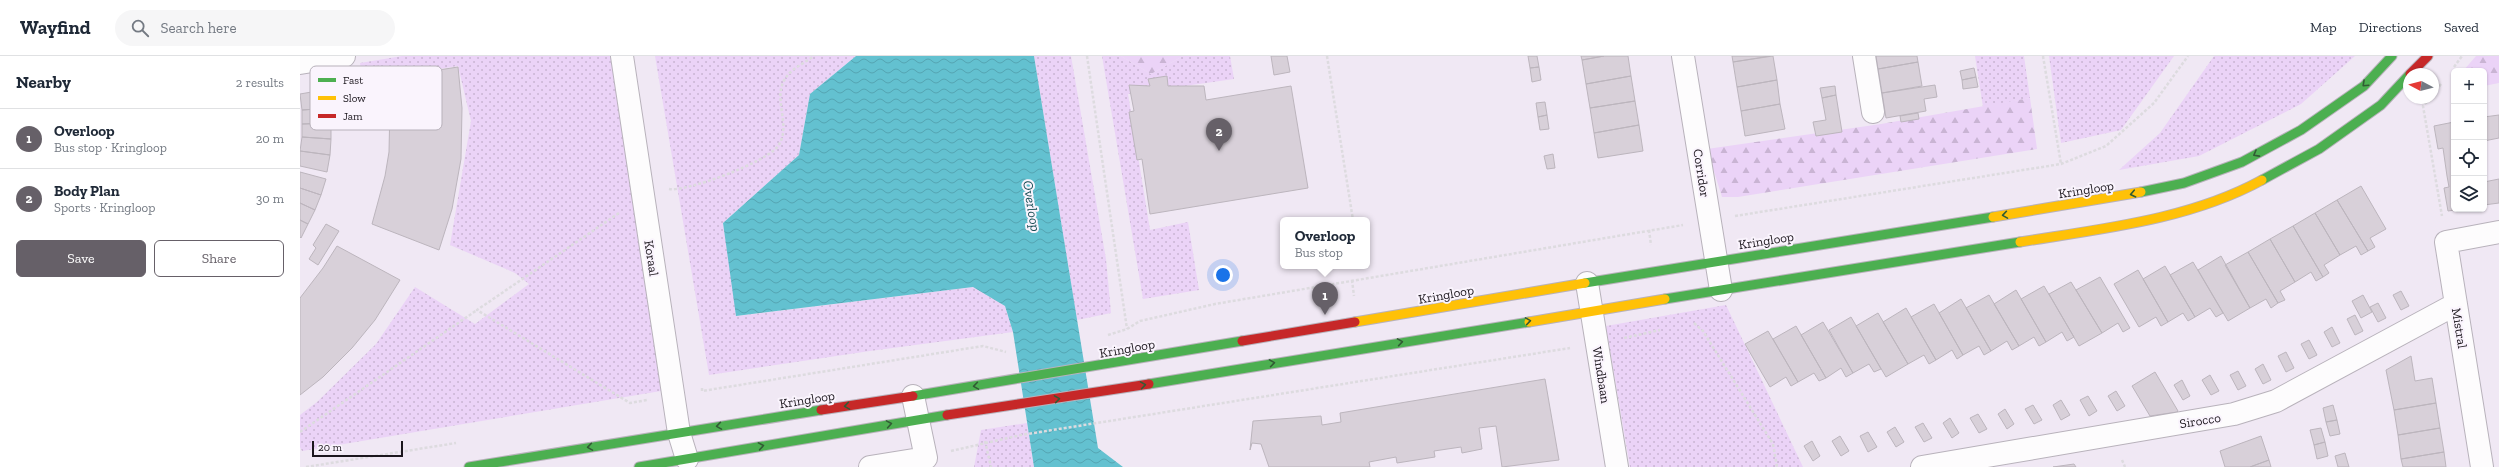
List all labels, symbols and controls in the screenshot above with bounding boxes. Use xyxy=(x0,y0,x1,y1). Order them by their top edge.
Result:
search box xyxy=(115,10,395,46)
text: Wayfind xyxy=(20,16,91,39)
icon: search xyxy=(129,17,151,39)
text: Search here xyxy=(161,19,237,37)
text: Map xyxy=(2310,19,2337,36)
text: Directions xyxy=(2359,19,2422,36)
text: Saved xyxy=(2444,19,2479,36)
legend xyxy=(310,66,442,130)
north arrow xyxy=(2403,68,2439,104)
map controls xyxy=(2451,68,2487,212)
button: + xyxy=(2451,68,2487,104)
text: Nearby xyxy=(16,72,71,92)
text: Fast xyxy=(343,74,364,87)
text: 2 results xyxy=(236,75,284,90)
one-way arrow xyxy=(2362,80,2370,87)
text: Slow xyxy=(343,92,366,105)
button: − xyxy=(2451,104,2487,140)
text: Jam xyxy=(343,110,363,123)
pin: 2 xyxy=(1206,118,1232,151)
text: Overloop xyxy=(54,122,115,140)
text: 1 xyxy=(26,131,32,146)
text: 20 m xyxy=(256,131,284,146)
text: Bus stop · Kringloop xyxy=(54,140,167,155)
button: locate xyxy=(2451,140,2487,176)
street label: Corridor xyxy=(1690,148,1713,198)
one-way arrow xyxy=(2253,150,2260,157)
button: layers xyxy=(2451,176,2487,212)
street label: Kringloop xyxy=(2057,178,2115,201)
water label: Overloop xyxy=(1019,179,1044,233)
text: Body Plan xyxy=(54,182,120,200)
one-way arrow xyxy=(2130,189,2136,197)
text: 2 xyxy=(26,191,32,206)
text: 30 m xyxy=(256,191,284,206)
text: Sports · Kringloop xyxy=(54,200,155,215)
one-way arrow xyxy=(2001,210,2008,219)
popup xyxy=(1280,217,1370,269)
text: Overloop xyxy=(1295,227,1355,245)
street label: Kringloop xyxy=(1737,229,1795,252)
street label: Koraal xyxy=(641,239,662,278)
button: Save xyxy=(16,240,146,277)
button: Share xyxy=(154,240,284,277)
text: Bus stop xyxy=(1295,245,1343,260)
your location xyxy=(1213,265,1233,285)
pin: 1 xyxy=(1312,282,1338,315)
street label: Kringloop xyxy=(1417,282,1475,307)
street label: Mistral xyxy=(2449,307,2470,350)
one-way arrow xyxy=(1525,317,1531,326)
street label: Kringloop xyxy=(1098,336,1156,361)
one-way arrow xyxy=(1397,338,1403,347)
street label: Windbaan xyxy=(1590,346,1613,405)
one-way arrow xyxy=(1269,359,1275,368)
one-way arrow xyxy=(972,381,979,390)
one-way arrow xyxy=(1140,381,1146,389)
street label: Kringloop xyxy=(778,388,836,411)
one-way arrow xyxy=(1053,395,1060,404)
one-way arrow xyxy=(844,401,850,410)
street label: Sirocco xyxy=(2178,410,2222,431)
one-way arrow xyxy=(716,421,722,430)
one-way arrow xyxy=(886,421,892,429)
scale bar xyxy=(312,439,403,458)
text: 20 m xyxy=(318,441,342,454)
one-way arrow xyxy=(587,442,594,451)
one-way arrow xyxy=(757,442,764,451)

